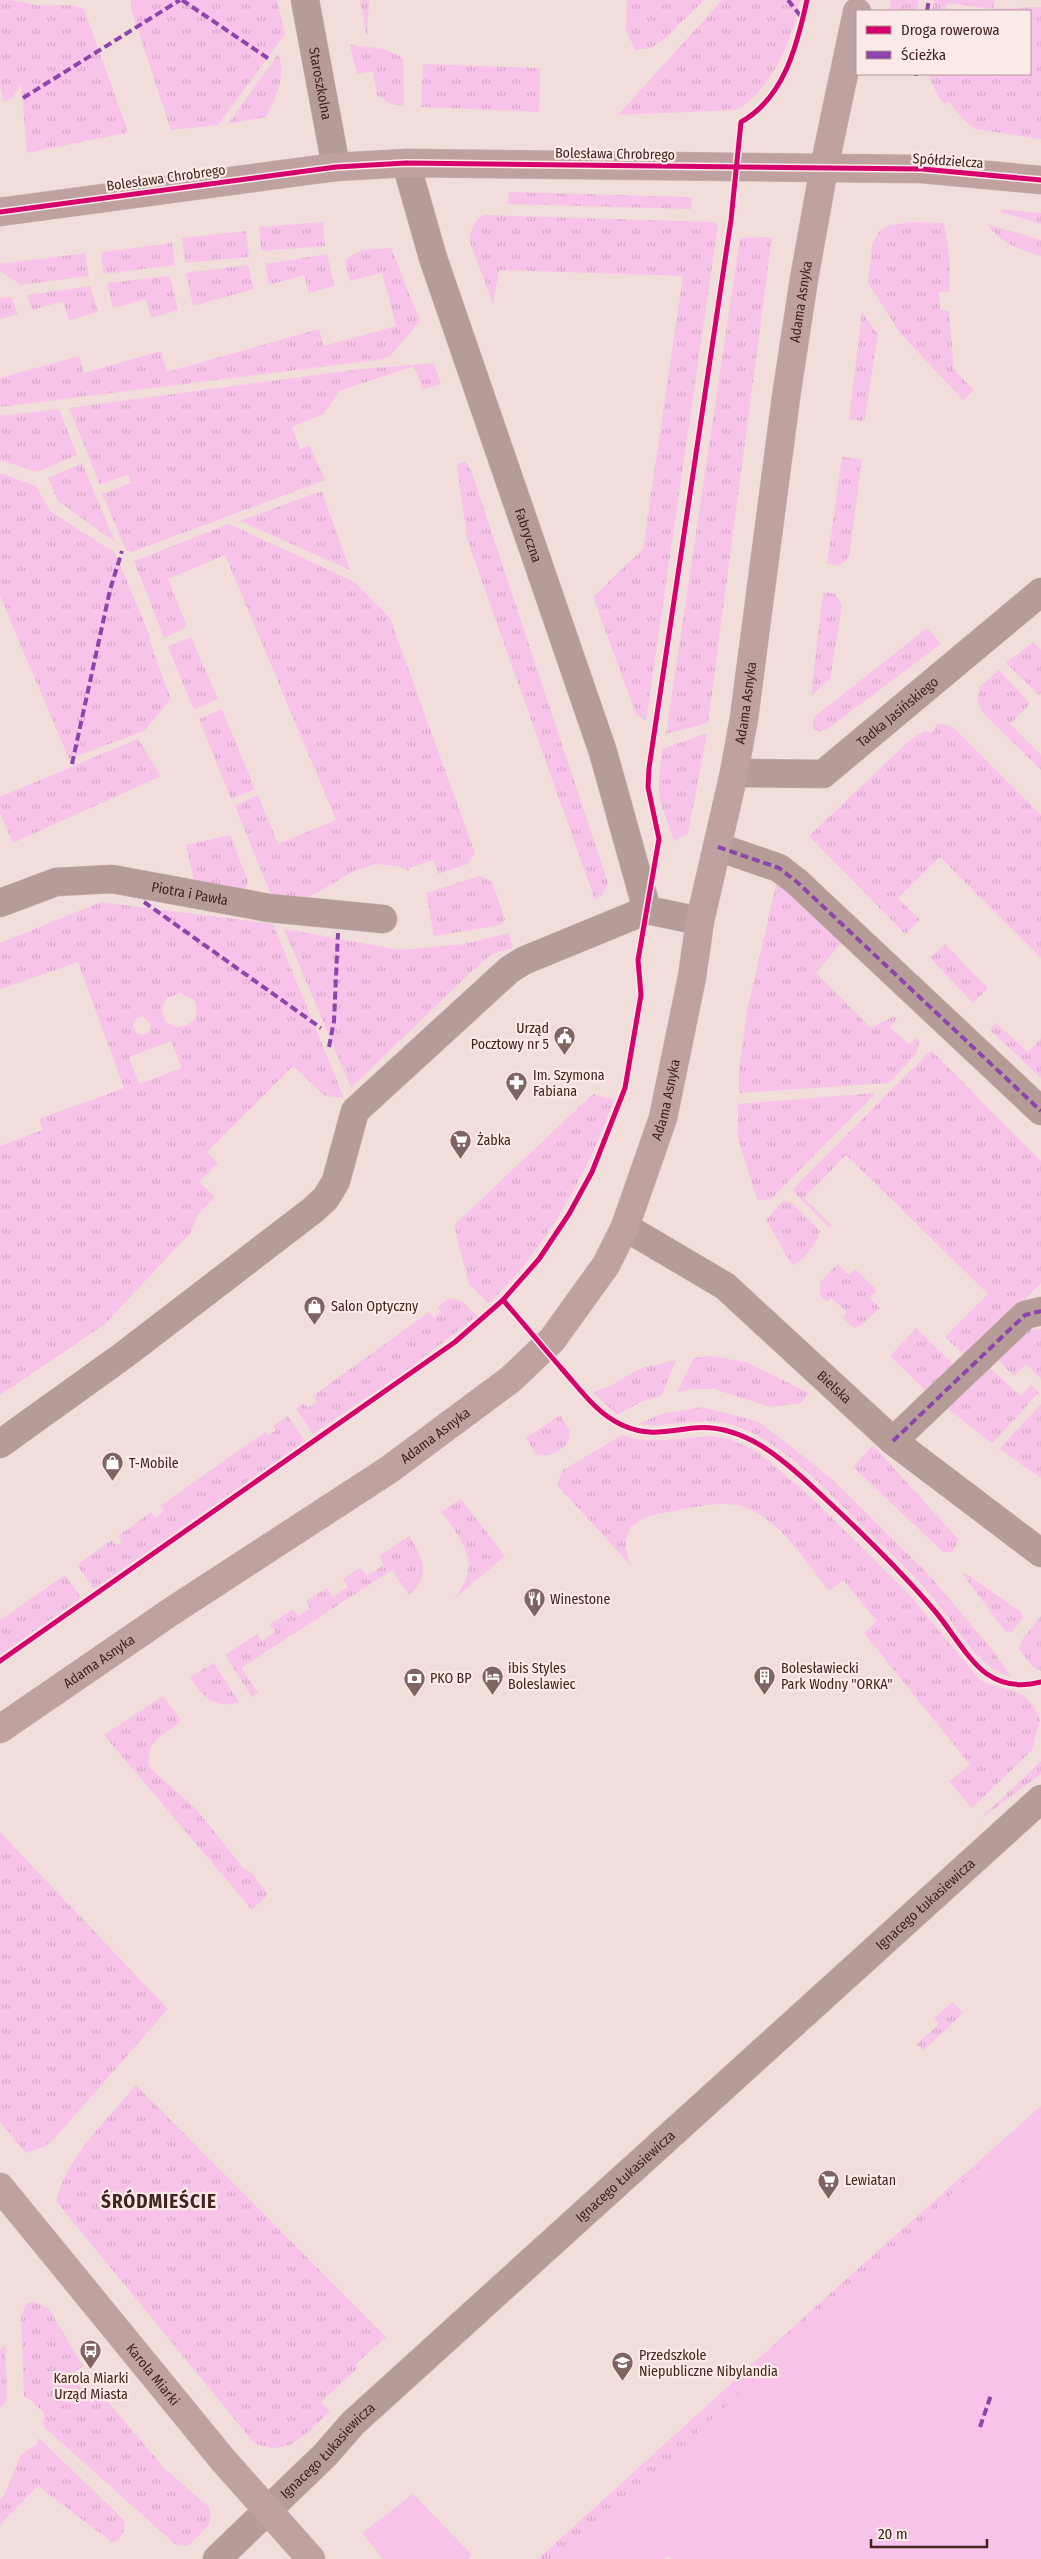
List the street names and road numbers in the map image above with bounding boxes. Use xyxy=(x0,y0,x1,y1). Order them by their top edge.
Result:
street label: Staroszkolna xyxy=(305,46,336,121)
street label: Bolesława Chrobrego xyxy=(555,144,675,164)
street label: Spółdzielcza xyxy=(912,150,984,172)
street label: Bolesława Chrobrego xyxy=(105,161,227,195)
street label: Adama Asnyka xyxy=(786,259,816,344)
street label: Fabryczna xyxy=(511,506,546,565)
street label: Adama Asnyka xyxy=(731,661,760,745)
street label: Tadka Jasińskiego xyxy=(853,673,942,751)
street label: Piotra i Pawła xyxy=(150,878,230,909)
street label: Adama Asnyka xyxy=(647,1057,683,1142)
street label: Bielska xyxy=(814,1367,855,1407)
street label: Adama Asnyka xyxy=(397,1404,474,1467)
street label: Adama Asnyka xyxy=(60,1631,138,1692)
street label: Ignacego Łukasiewicza xyxy=(872,1855,979,1953)
street label: Ignacego Łukasiewicza xyxy=(572,2127,679,2225)
street label: Karola Miarki xyxy=(123,2340,183,2409)
street label: Ignacego Łukasiewicza xyxy=(277,2399,379,2502)

